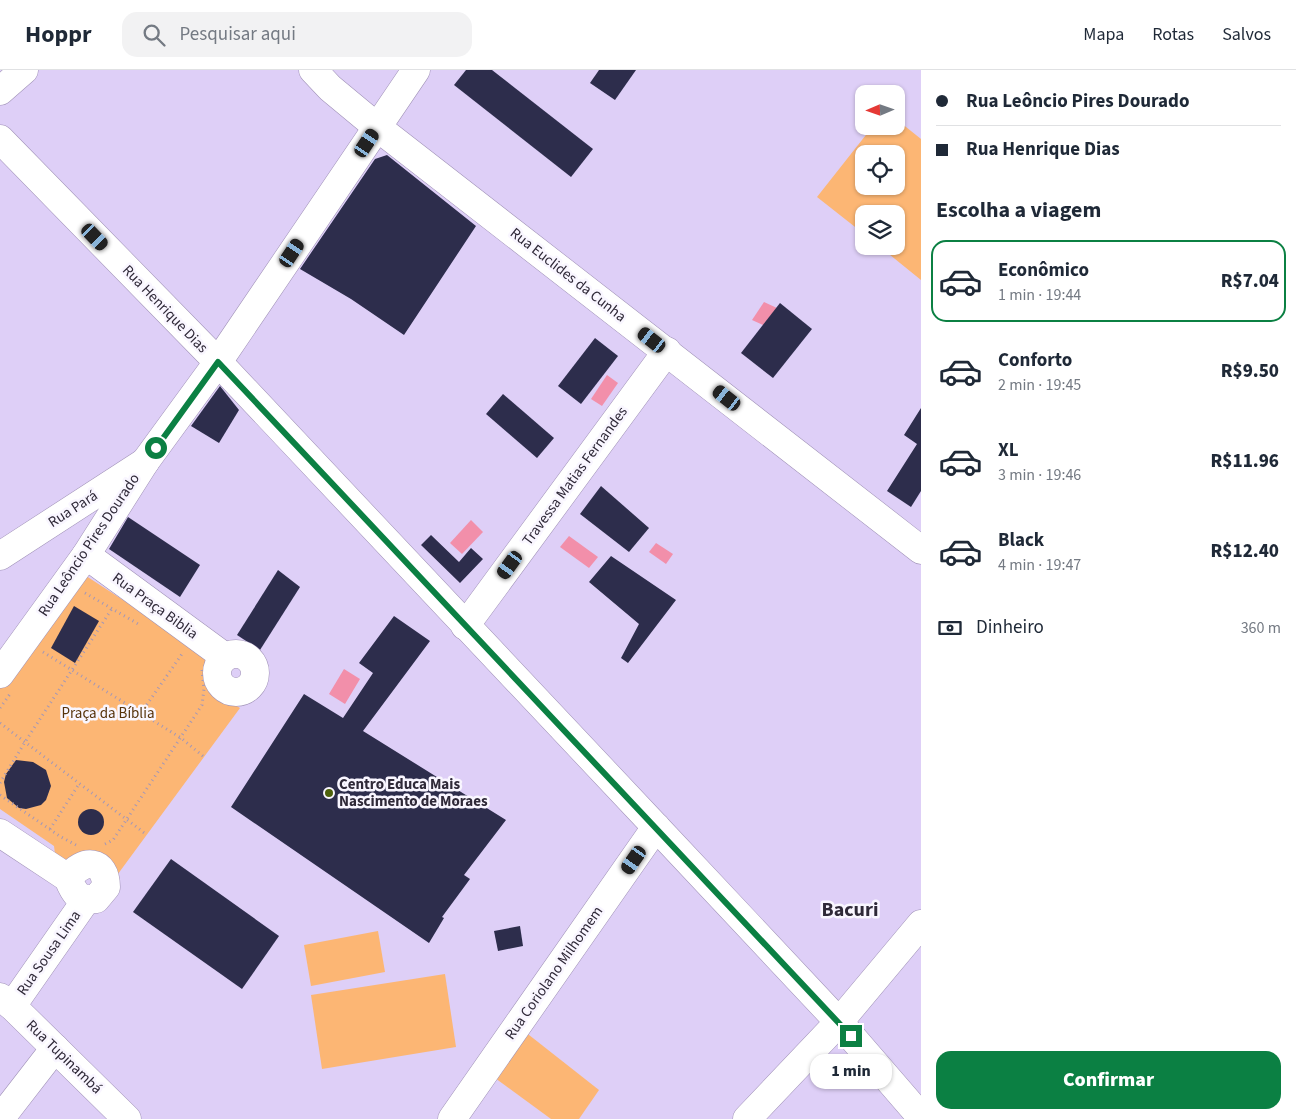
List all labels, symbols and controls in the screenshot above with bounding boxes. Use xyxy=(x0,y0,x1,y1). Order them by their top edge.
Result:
search box xyxy=(122,12,472,57)
text: Hoppr xyxy=(25,17,92,52)
icon: search xyxy=(140,21,168,49)
text: Pesquisar aqui xyxy=(180,21,296,48)
text: Mapa xyxy=(1083,22,1124,47)
text: Rotas xyxy=(1152,22,1194,47)
text: Salvos xyxy=(1222,22,1271,47)
north arrow xyxy=(855,85,905,135)
map controls xyxy=(855,85,905,255)
text: Rua Leôncio Pires Dourado xyxy=(966,88,1189,115)
car xyxy=(352,126,381,160)
text: Rua Henrique Dias xyxy=(966,136,1120,163)
button: locate xyxy=(855,145,905,195)
text: Escolha a viagem xyxy=(936,194,1101,226)
button: layers xyxy=(855,205,905,255)
car xyxy=(79,221,110,253)
street label: Rua Euclides da Cunha xyxy=(506,223,630,327)
car xyxy=(277,236,306,270)
text: Econômico xyxy=(998,257,1089,284)
icon: car xyxy=(938,259,983,304)
street label: Rua Henrique Dias xyxy=(117,260,213,358)
text: R$7.04 xyxy=(1221,268,1279,295)
text: 1 min · 19:44 xyxy=(998,284,1081,306)
car xyxy=(635,325,668,355)
text: Conforto xyxy=(998,347,1072,374)
icon: car xyxy=(938,349,983,394)
text: R$9.50 xyxy=(1221,358,1279,385)
text: 2 min · 19:45 xyxy=(998,374,1081,396)
car xyxy=(710,383,743,413)
street label: Travessa Matias Fernandes xyxy=(517,402,633,550)
route start xyxy=(145,437,167,459)
text: XL xyxy=(998,437,1019,464)
icon: car xyxy=(938,439,983,484)
text: R$11.96 xyxy=(1211,448,1279,475)
text: 3 min · 19:46 xyxy=(998,464,1081,486)
street label: Rua Leôncio Pires Dourado xyxy=(33,469,145,621)
street label: Rua Pará xyxy=(44,485,102,533)
text: Black xyxy=(998,527,1044,554)
icon: car xyxy=(938,529,983,574)
text: R$12.40 xyxy=(1211,538,1279,565)
car xyxy=(495,548,524,582)
text: 4 min · 19:47 xyxy=(998,554,1081,576)
street label: Rua Praça Biblia xyxy=(108,568,202,644)
icon: cash xyxy=(936,614,964,642)
text: Dinheiro xyxy=(976,614,1044,641)
text: 360 m xyxy=(1241,617,1281,639)
park label: Praça da Bíblia xyxy=(62,703,154,724)
place label: Centro Educa Mais Nascimento de Moraes xyxy=(339,774,488,812)
marker: Centro Educa Mais Nascimento de Moraes xyxy=(323,787,335,799)
car xyxy=(619,843,648,877)
district label: Bacuri xyxy=(822,896,878,924)
street label: Rua Coriolano Milhomem xyxy=(500,902,608,1044)
street label: Rua Sousa Lima xyxy=(12,906,86,1000)
street label: Rua Tupinambá xyxy=(21,1015,107,1099)
route end xyxy=(840,1025,862,1047)
button: Confirmar xyxy=(936,1051,1281,1109)
callout: 1 min xyxy=(810,1054,892,1088)
text: 1 min xyxy=(831,1060,871,1082)

